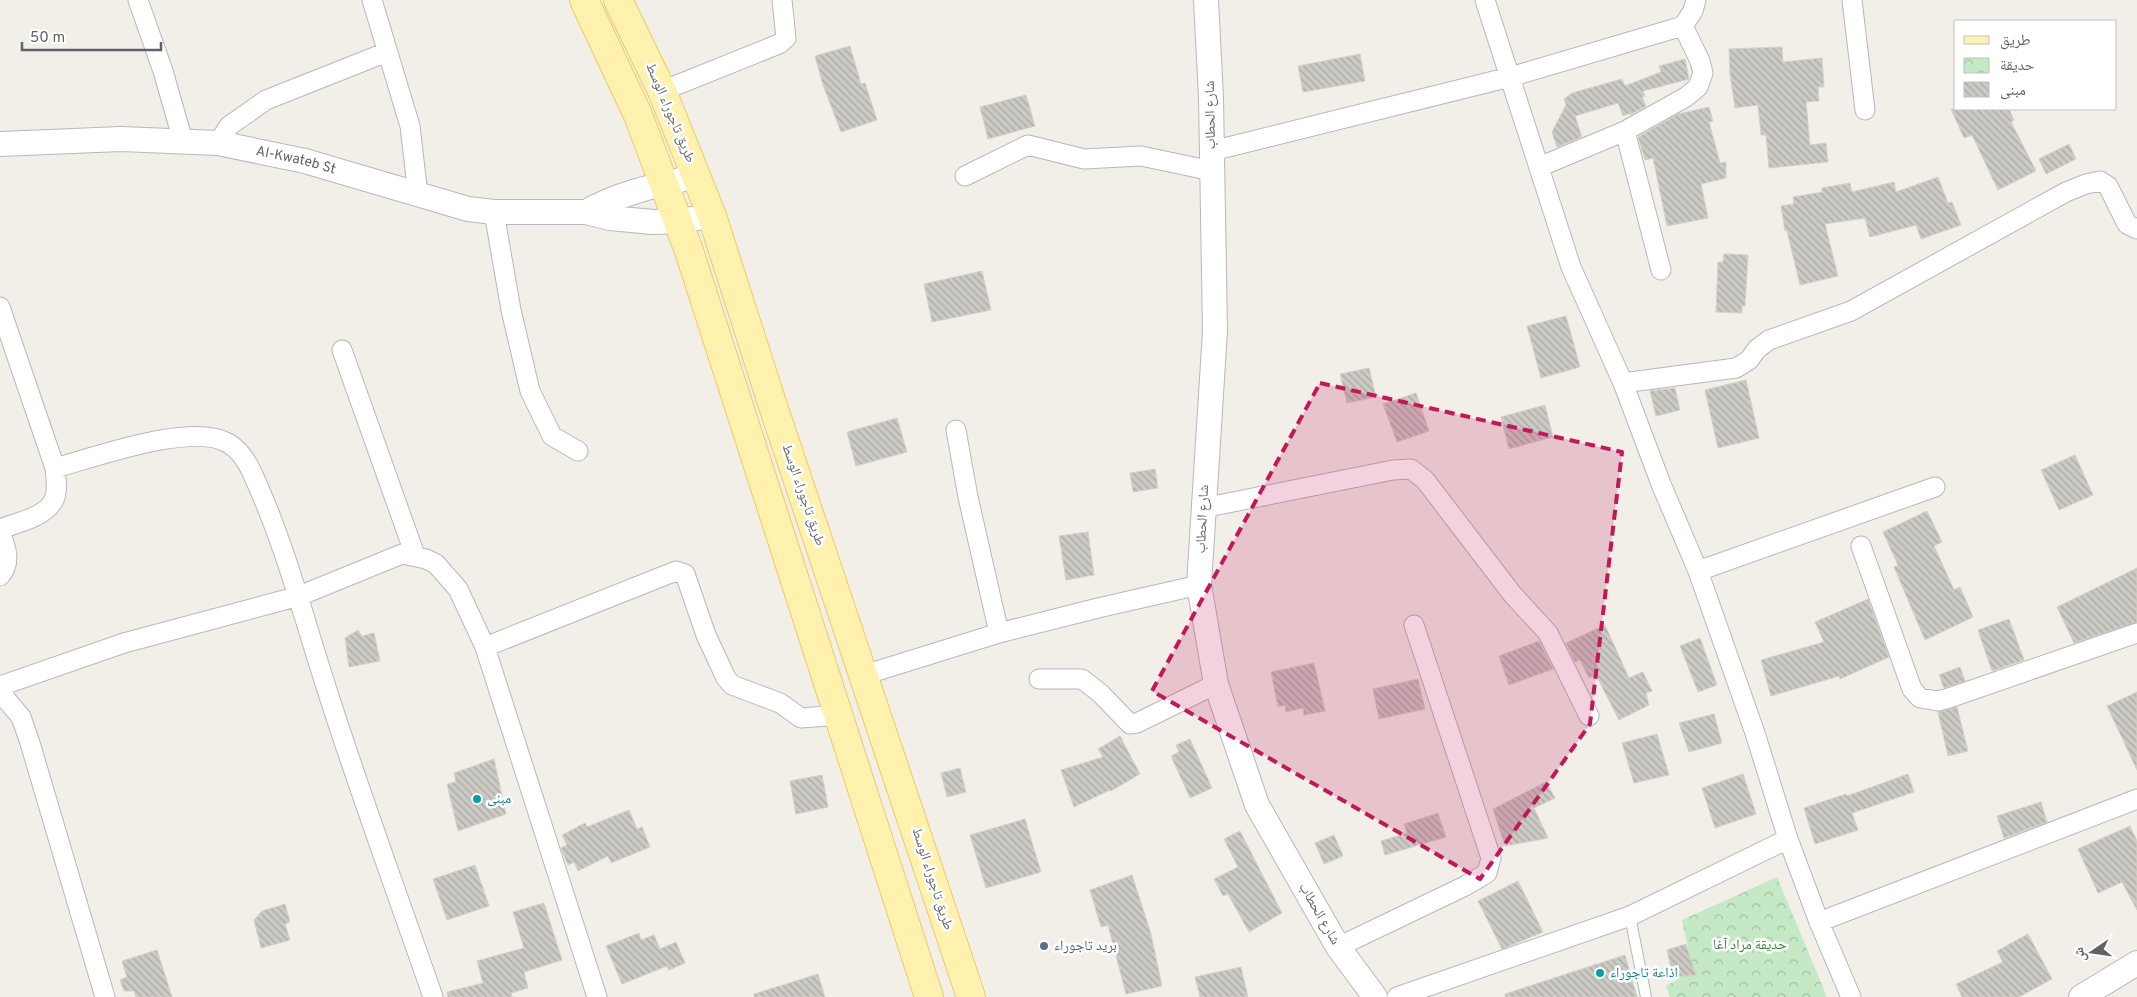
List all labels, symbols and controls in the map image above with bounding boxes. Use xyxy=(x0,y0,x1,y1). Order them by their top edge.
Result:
scale bar xyxy=(22,20,161,52)
legend xyxy=(1954,20,2117,110)
text: 50 m xyxy=(30,29,65,48)
text: طريق xyxy=(2000,32,2031,51)
text: حديقة xyxy=(2000,57,2035,76)
street label: طريق تاجوراء الوسط xyxy=(641,61,699,165)
street label: شارع الحطاب xyxy=(1202,81,1220,149)
text: مبنى xyxy=(2000,82,2026,101)
street label: Al-Kwateb St xyxy=(254,143,338,178)
street label: طريق تاجوراء الوسط xyxy=(778,442,828,548)
street label: شارع الحطاب xyxy=(1193,484,1213,554)
place label: مبنى xyxy=(487,791,511,808)
marker: مبنى xyxy=(471,793,483,805)
street label: طريق تاجوراء الوسط xyxy=(907,826,957,932)
street label: شارع الحطاب xyxy=(1294,880,1344,948)
north arrow xyxy=(2067,927,2117,977)
park label: حديقة مراد آغا xyxy=(1713,937,1787,954)
place label: بريد تاجوراء xyxy=(1054,938,1117,955)
marker: بريد تاجوراء xyxy=(1038,940,1050,952)
text: ش xyxy=(2071,945,2091,964)
place label: اذاعة تاجوراء xyxy=(1610,965,1678,982)
marker: اذاعة تاجوراء xyxy=(1594,967,1606,979)

